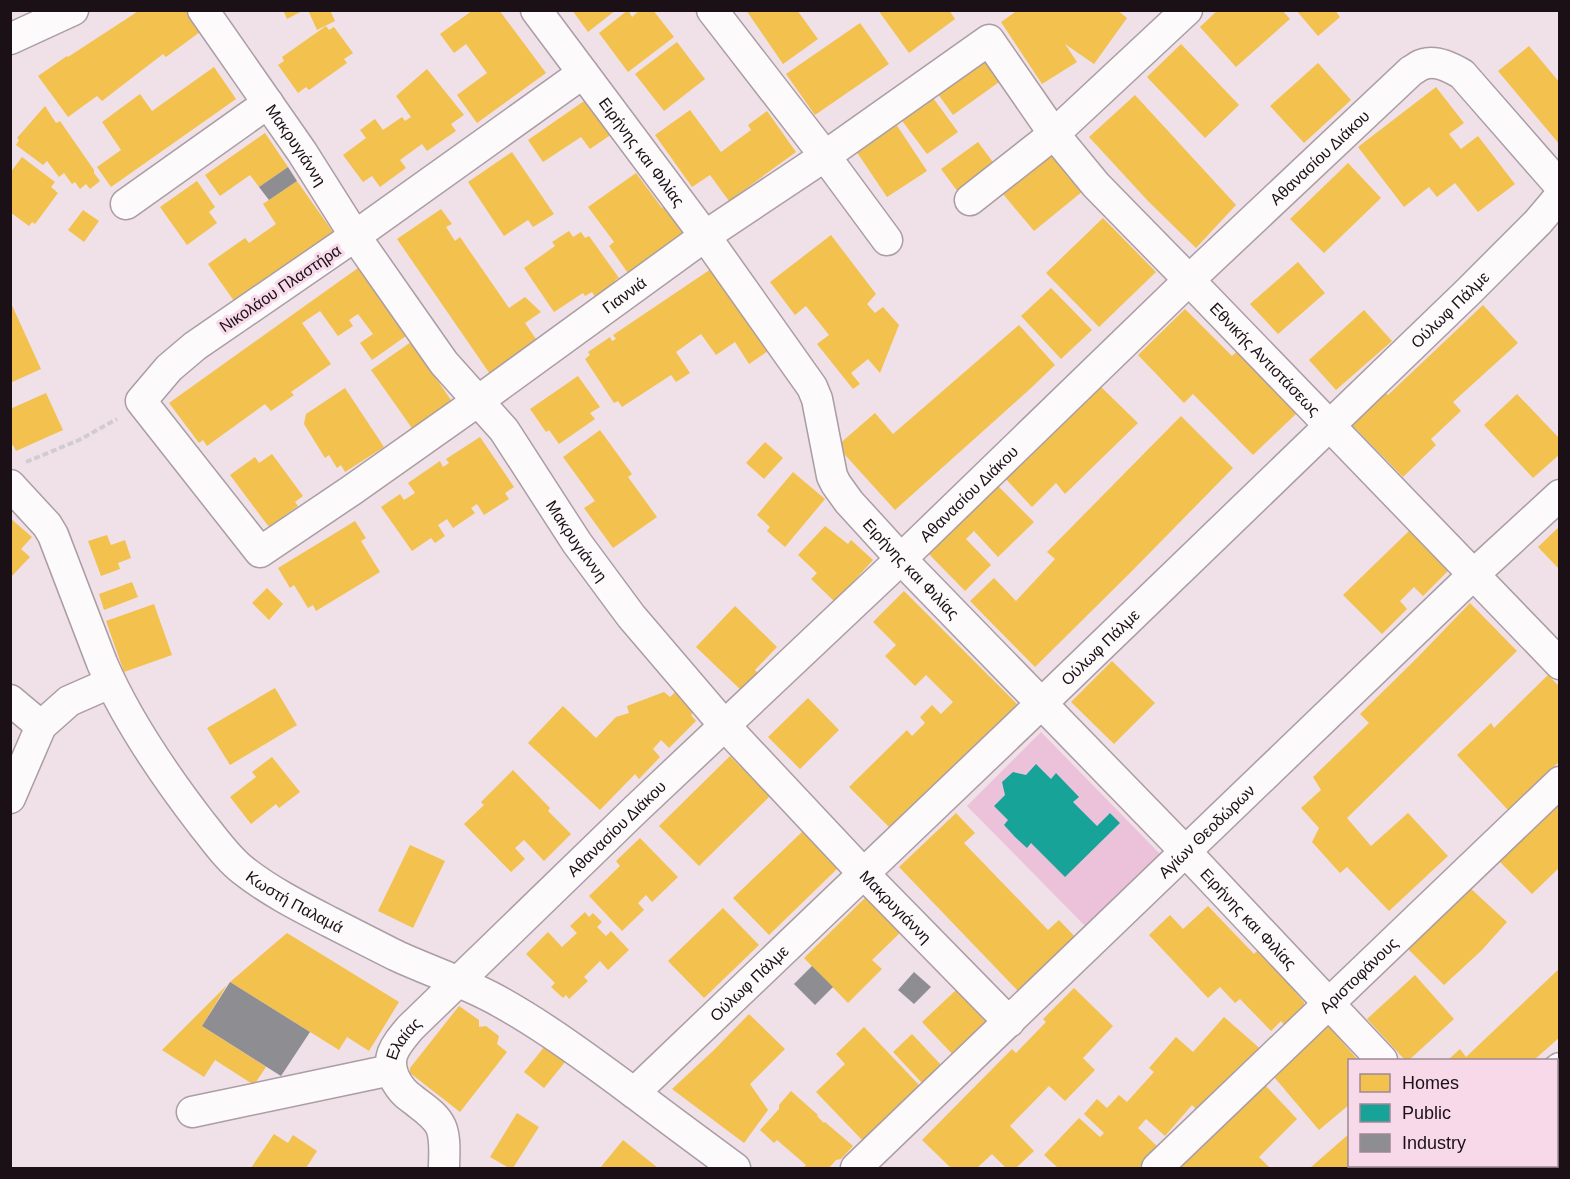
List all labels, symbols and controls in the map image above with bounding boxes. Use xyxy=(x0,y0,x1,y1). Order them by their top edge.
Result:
street label: Ειρήνης και Φιλίας xyxy=(595,94,688,210)
street label: Μακρυγιάννη xyxy=(262,101,329,189)
street label: Αθανασίου Διάκου xyxy=(1267,107,1373,208)
street label: Νικολάου Πλαστήρα xyxy=(216,241,344,335)
street label: Ούλωφ Πάλμε xyxy=(1408,268,1492,351)
street label: Γιαννιά xyxy=(599,274,650,317)
street label: Εθνικής Αντιστάσεως xyxy=(1207,299,1323,419)
street label: Αθανασίου Διάκου xyxy=(916,443,1021,545)
street label: Μακρυγιάννη xyxy=(543,497,610,585)
street label: Ειρήνης και Φιλίας xyxy=(860,515,962,623)
street label: Ούλωφ Πάλμε xyxy=(1058,606,1143,689)
street label: Αθανασίου Διάκου xyxy=(564,778,669,880)
street label: Αγίων Θεοδώρων xyxy=(1155,782,1258,882)
street label: Ειρήνης και Φιλίας xyxy=(1197,865,1300,973)
street label: Μακρυγιάννη xyxy=(856,867,934,946)
street label: Κωστή Παλαμά xyxy=(243,868,346,936)
street label: Αριστοφάνους xyxy=(1316,934,1401,1017)
street label: Ούλωφ Πάλμε xyxy=(707,942,792,1025)
street label: Ελαίας xyxy=(383,1014,425,1062)
legend xyxy=(1348,1059,1558,1167)
text: Homes xyxy=(1402,1073,1459,1093)
text: Public xyxy=(1402,1103,1451,1123)
text: Industry xyxy=(1402,1133,1466,1153)

